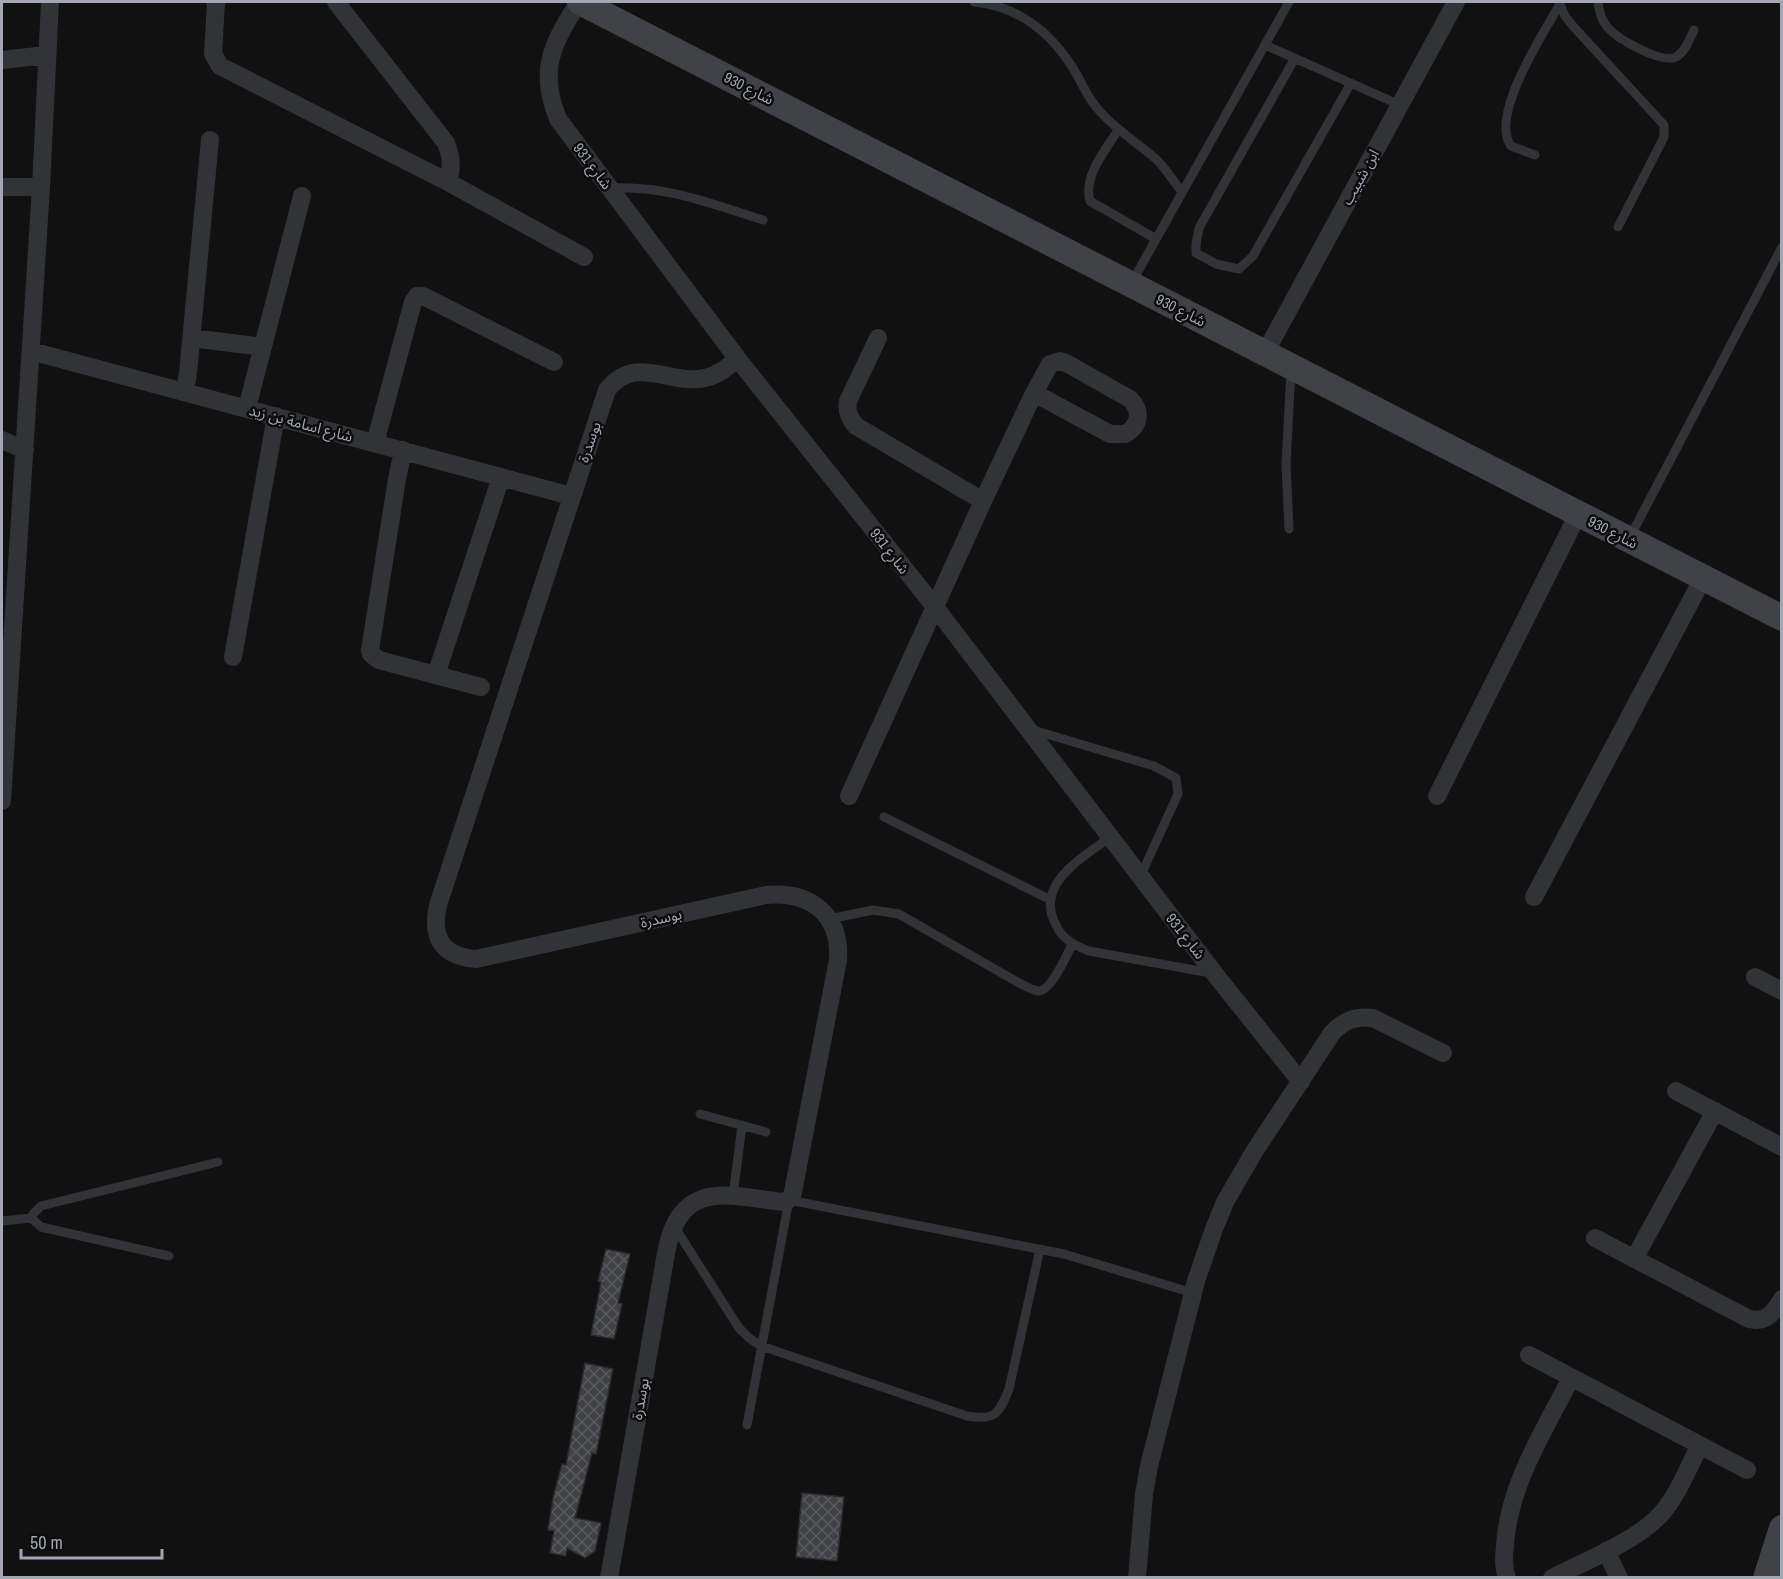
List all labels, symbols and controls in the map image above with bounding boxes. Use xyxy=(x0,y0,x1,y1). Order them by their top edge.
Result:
street label: شارع 930 xyxy=(720,67,778,111)
street label: شارع 931 xyxy=(567,138,618,195)
street label: ابن شبيب xyxy=(1336,145,1384,209)
street label: شارع 930 xyxy=(1152,289,1210,333)
street label: شارع اسامة بن زيد xyxy=(246,399,356,449)
street label: بوسدرة xyxy=(572,419,606,465)
street label: شارع 930 xyxy=(1584,511,1642,555)
street label: شارع 931 xyxy=(864,524,915,580)
street label: بوسدرة xyxy=(638,903,684,933)
street label: شارع 931 xyxy=(1160,909,1211,965)
street label: بوسدرة xyxy=(626,1377,654,1421)
scale bar xyxy=(21,1522,162,1560)
text: 50 m xyxy=(30,1530,63,1555)

